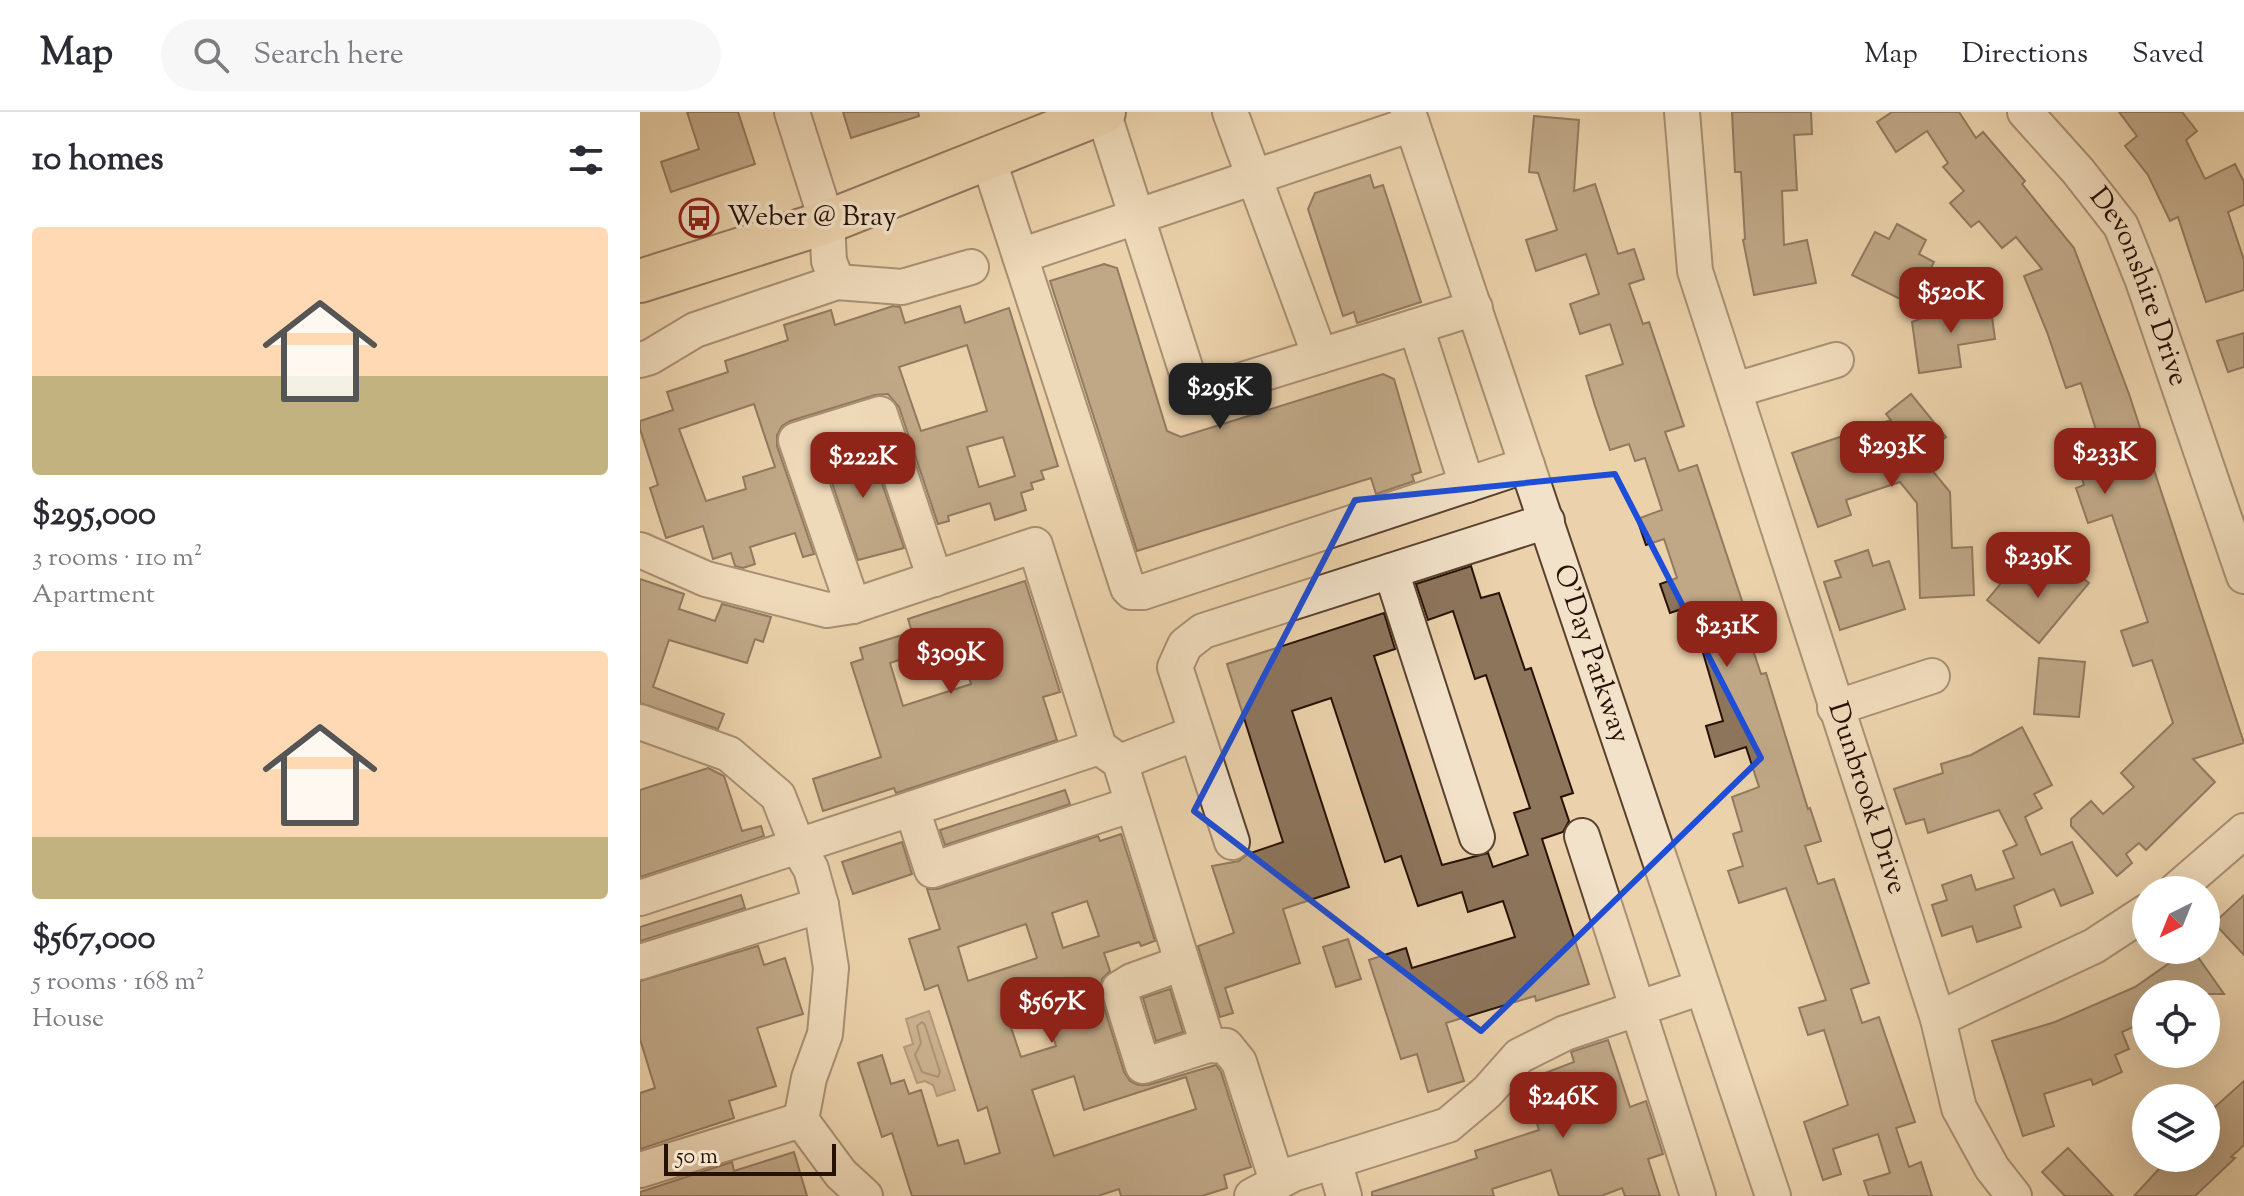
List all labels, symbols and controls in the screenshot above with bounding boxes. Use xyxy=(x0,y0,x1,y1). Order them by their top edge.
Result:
search box xyxy=(161,19,721,91)
text: Map xyxy=(40,28,113,82)
icon: search xyxy=(189,33,233,77)
text: Search here xyxy=(253,34,404,77)
text: Map xyxy=(1864,35,1918,75)
text: Directions xyxy=(1962,35,2088,75)
text: Saved xyxy=(2132,35,2204,75)
text: 10 homes xyxy=(32,136,164,185)
icon: filters xyxy=(564,138,608,182)
street label: Devonshire Drive xyxy=(2078,179,2198,392)
bus stop icon: Weber @ Bray xyxy=(678,197,720,239)
place label: Weber @ Bray xyxy=(727,198,897,238)
pin: $520K xyxy=(1895,267,2007,335)
text: $520K xyxy=(1917,274,1985,311)
icon: home xyxy=(248,279,392,423)
pin: $295K xyxy=(1164,363,1276,431)
text: $295K xyxy=(1187,370,1253,407)
pin: $293K xyxy=(1836,421,1948,489)
text: $293K xyxy=(1858,428,1926,465)
pin: $233K xyxy=(2049,428,2161,496)
pin: $222K xyxy=(807,432,919,500)
text: $233K xyxy=(2072,435,2138,472)
text: $222K xyxy=(828,439,898,476)
text: $295,000 xyxy=(32,491,156,540)
pin: $239K xyxy=(1982,532,2094,600)
text: $239K xyxy=(2004,539,2072,576)
text: 3 rooms · 110 m² xyxy=(32,540,203,577)
street label: O'Day Parkway xyxy=(1542,559,1639,749)
text: Apartment xyxy=(32,577,155,614)
pin: $231K xyxy=(1671,601,1783,669)
text: $231K xyxy=(1695,608,1759,645)
pin: $309K xyxy=(895,628,1007,696)
text: $309K xyxy=(916,635,986,672)
street label: Dunbrook Drive xyxy=(1816,697,1916,899)
icon: home xyxy=(248,703,392,847)
north arrow xyxy=(2132,876,2220,964)
map controls xyxy=(2132,876,2220,1172)
text: $567,000 xyxy=(32,915,156,964)
text: 5 rooms · 168 m² xyxy=(32,964,205,1001)
pin: $567K xyxy=(996,977,1108,1045)
button: locate xyxy=(2132,980,2220,1068)
text: $567K xyxy=(1018,984,1086,1021)
text: House xyxy=(32,1001,104,1038)
pin: $246K xyxy=(1507,1072,1619,1140)
text: $246K xyxy=(1528,1079,1598,1116)
button: layers xyxy=(2132,1084,2220,1172)
scale bar xyxy=(664,1140,836,1176)
text: 50 m xyxy=(676,1142,718,1174)

